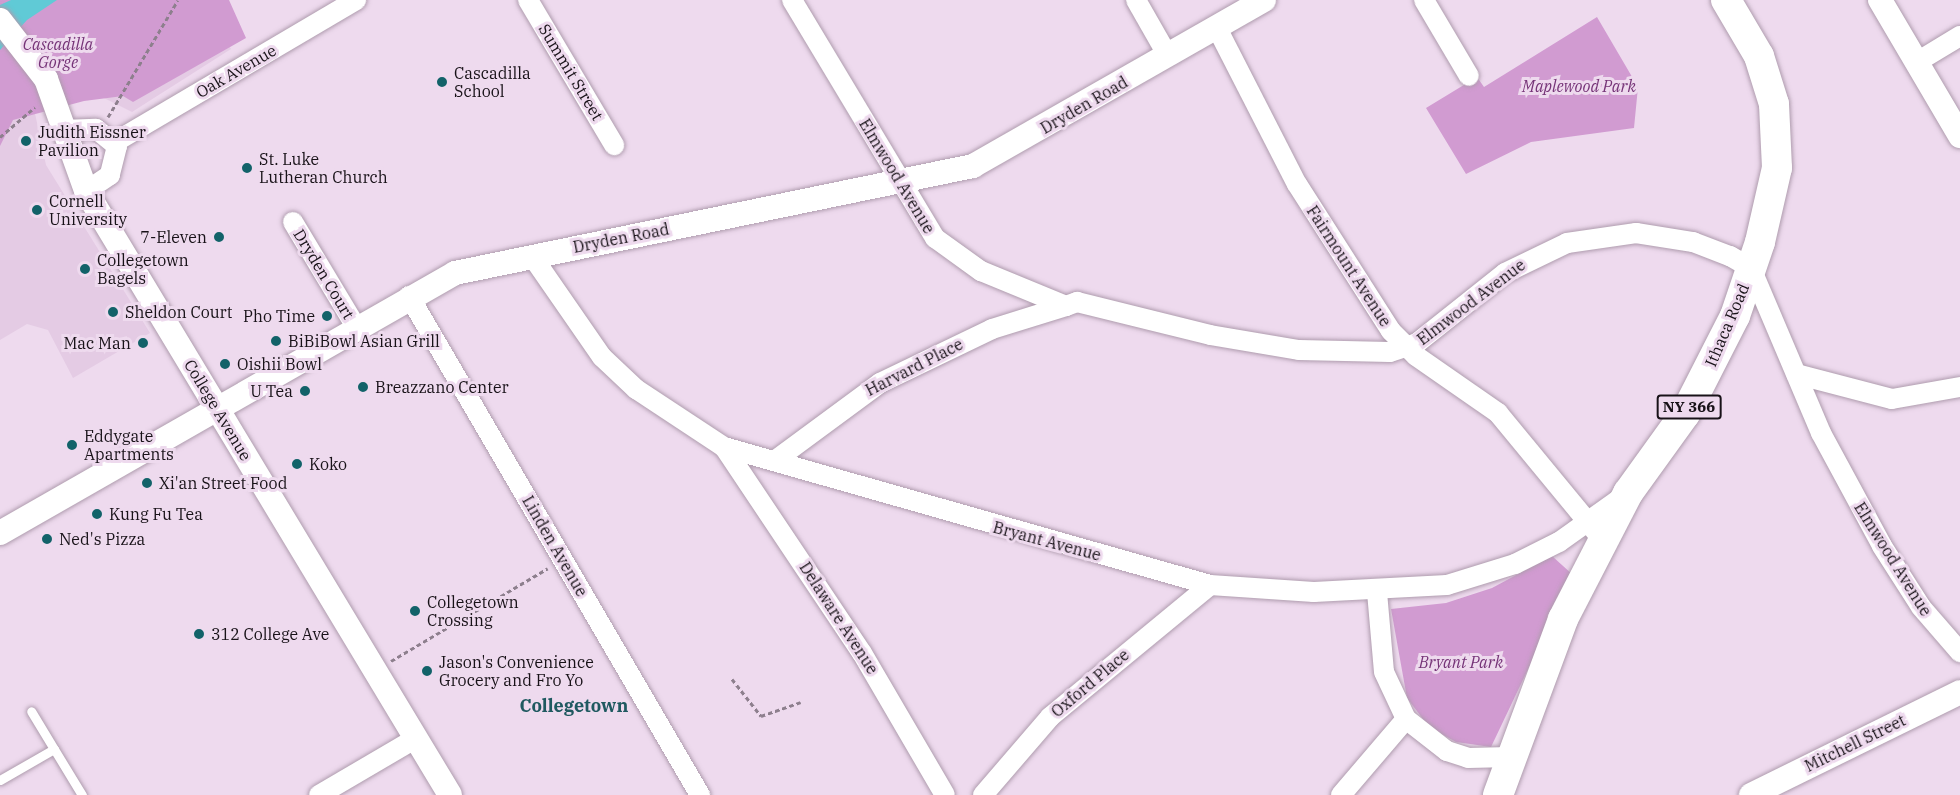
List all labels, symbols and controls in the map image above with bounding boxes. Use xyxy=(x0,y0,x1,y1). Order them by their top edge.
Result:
street label: Summit Street xyxy=(535,20,607,124)
park label: Cascadilla Gorge xyxy=(23,34,93,72)
street label: Oak Avenue xyxy=(192,40,280,102)
place label: Cascadilla School xyxy=(454,63,531,101)
street label: Dryden Road xyxy=(1037,72,1131,138)
marker: Cascadilla School xyxy=(435,75,449,89)
park label: Maplewood Park xyxy=(1522,76,1636,96)
street label: Elmwood Avenue xyxy=(855,115,939,237)
place label: Judith Eissner Pavilion xyxy=(38,122,146,160)
marker: Judith Eissner Pavilion xyxy=(19,134,33,148)
place label: St. Luke Lutheran Church xyxy=(259,149,388,187)
marker: St. Luke Lutheran Church xyxy=(240,161,254,175)
place label: Cornell University xyxy=(49,191,127,229)
street label: Fairmount Avenue xyxy=(1303,202,1395,330)
marker: Cornell University xyxy=(30,203,44,217)
street label: Dryden Road xyxy=(571,219,671,257)
street label: Dryden Court xyxy=(290,226,358,322)
place label: 7-Eleven xyxy=(140,227,207,247)
marker: 7-Eleven xyxy=(212,230,226,244)
place label: Collegetown Bagels xyxy=(97,250,189,288)
street label: Elmwood Avenue xyxy=(1413,255,1529,349)
marker: Collegetown Bagels xyxy=(78,262,92,276)
street label: Ithaca Road xyxy=(1701,280,1753,370)
place label: Sheldon Court xyxy=(125,302,233,322)
marker: Sheldon Court xyxy=(106,305,120,319)
place label: Pho Time xyxy=(243,306,315,326)
marker: Pho Time xyxy=(320,309,334,323)
place label: BiBiBowl Asian Grill xyxy=(288,331,440,351)
place label: Mac Man xyxy=(63,333,131,353)
marker: BiBiBowl Asian Grill xyxy=(269,334,283,348)
street label: Harvard Place xyxy=(862,334,966,400)
marker: Mac Man xyxy=(136,336,150,350)
place label: Oishii Bowl xyxy=(237,354,322,374)
street label: College Avenue xyxy=(180,356,256,464)
marker: Oishii Bowl xyxy=(218,357,232,371)
place label: Breazzano Center xyxy=(375,377,509,397)
marker: Breazzano Center xyxy=(356,380,370,394)
place label: U Tea xyxy=(250,381,293,401)
marker: U Tea xyxy=(298,384,312,398)
road number: NY 366 xyxy=(1656,395,1722,419)
place label: Eddygate Apartments xyxy=(84,426,174,464)
marker: Eddygate Apartments xyxy=(65,438,79,452)
place label: Koko xyxy=(309,454,347,474)
marker: Koko xyxy=(290,457,304,471)
place label: Xi'an Street Food xyxy=(159,473,287,493)
marker: Xi'an Street Food xyxy=(140,476,154,490)
street label: Linden Avenue xyxy=(518,492,592,600)
street label: Elmwood Avenue xyxy=(1850,499,1936,619)
place label: Kung Fu Tea xyxy=(109,504,203,524)
marker: Kung Fu Tea xyxy=(90,507,104,521)
street label: Bryant Avenue xyxy=(991,517,1103,565)
place label: Ned's Pizza xyxy=(59,529,145,549)
marker: Ned's Pizza xyxy=(40,532,54,546)
street label: Delaware Avenue xyxy=(796,558,882,678)
place label: Collegetown Crossing xyxy=(427,592,519,630)
marker: Collegetown Crossing xyxy=(408,604,422,618)
place label: 312 College Ave xyxy=(211,624,329,644)
marker: 312 College Ave xyxy=(192,627,206,641)
street label: Oxford Place xyxy=(1047,645,1133,721)
place label: Jason's Convenience Grocery and Fro Yo xyxy=(439,652,594,690)
park label: Bryant Park xyxy=(1419,652,1503,672)
marker: Jason's Convenience Grocery and Fro Yo xyxy=(420,664,434,678)
district label: Collegetown xyxy=(520,695,628,717)
street label: Mitchell Street xyxy=(1801,710,1909,776)

